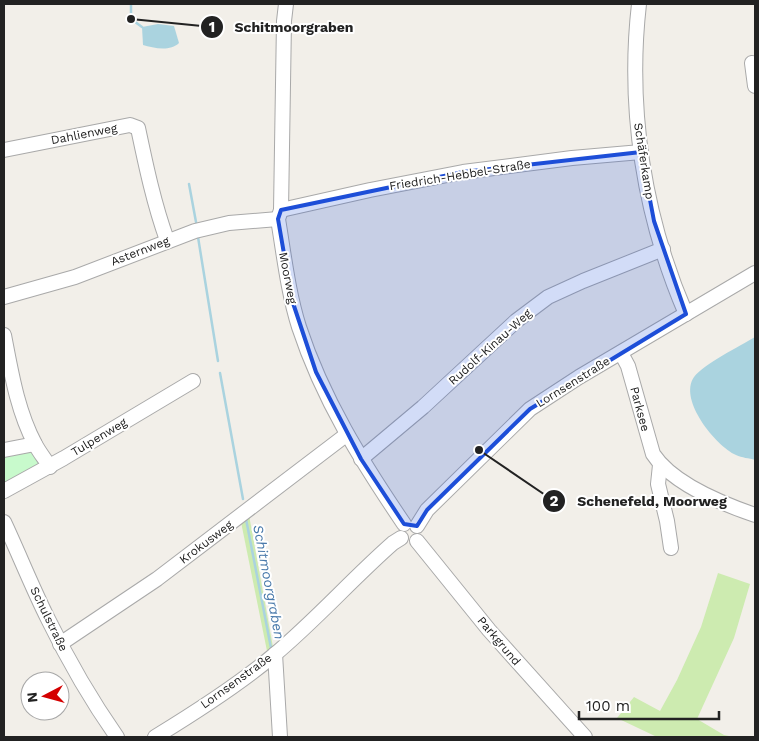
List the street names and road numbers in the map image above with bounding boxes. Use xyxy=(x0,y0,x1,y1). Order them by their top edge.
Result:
street label: Dahlienweg xyxy=(50,121,119,147)
street label: Schäferkamp xyxy=(631,122,657,200)
street label: Friedrich-Hebbel-Straße xyxy=(388,157,532,193)
street label: Asternweg xyxy=(109,233,172,269)
street label: Moorweg xyxy=(276,251,300,306)
street label: Rudolf-Kinau-Weg xyxy=(446,306,535,388)
street label: Lornsenstraße xyxy=(534,354,613,410)
street label: Parksee xyxy=(627,385,653,433)
street label: Tulpenweg xyxy=(69,415,130,459)
street label: Krokusweg xyxy=(177,517,236,567)
street label: Schulstraße xyxy=(27,584,71,654)
street label: Parkgrund xyxy=(475,614,523,668)
street label: Lornsenstraße xyxy=(198,650,274,711)

